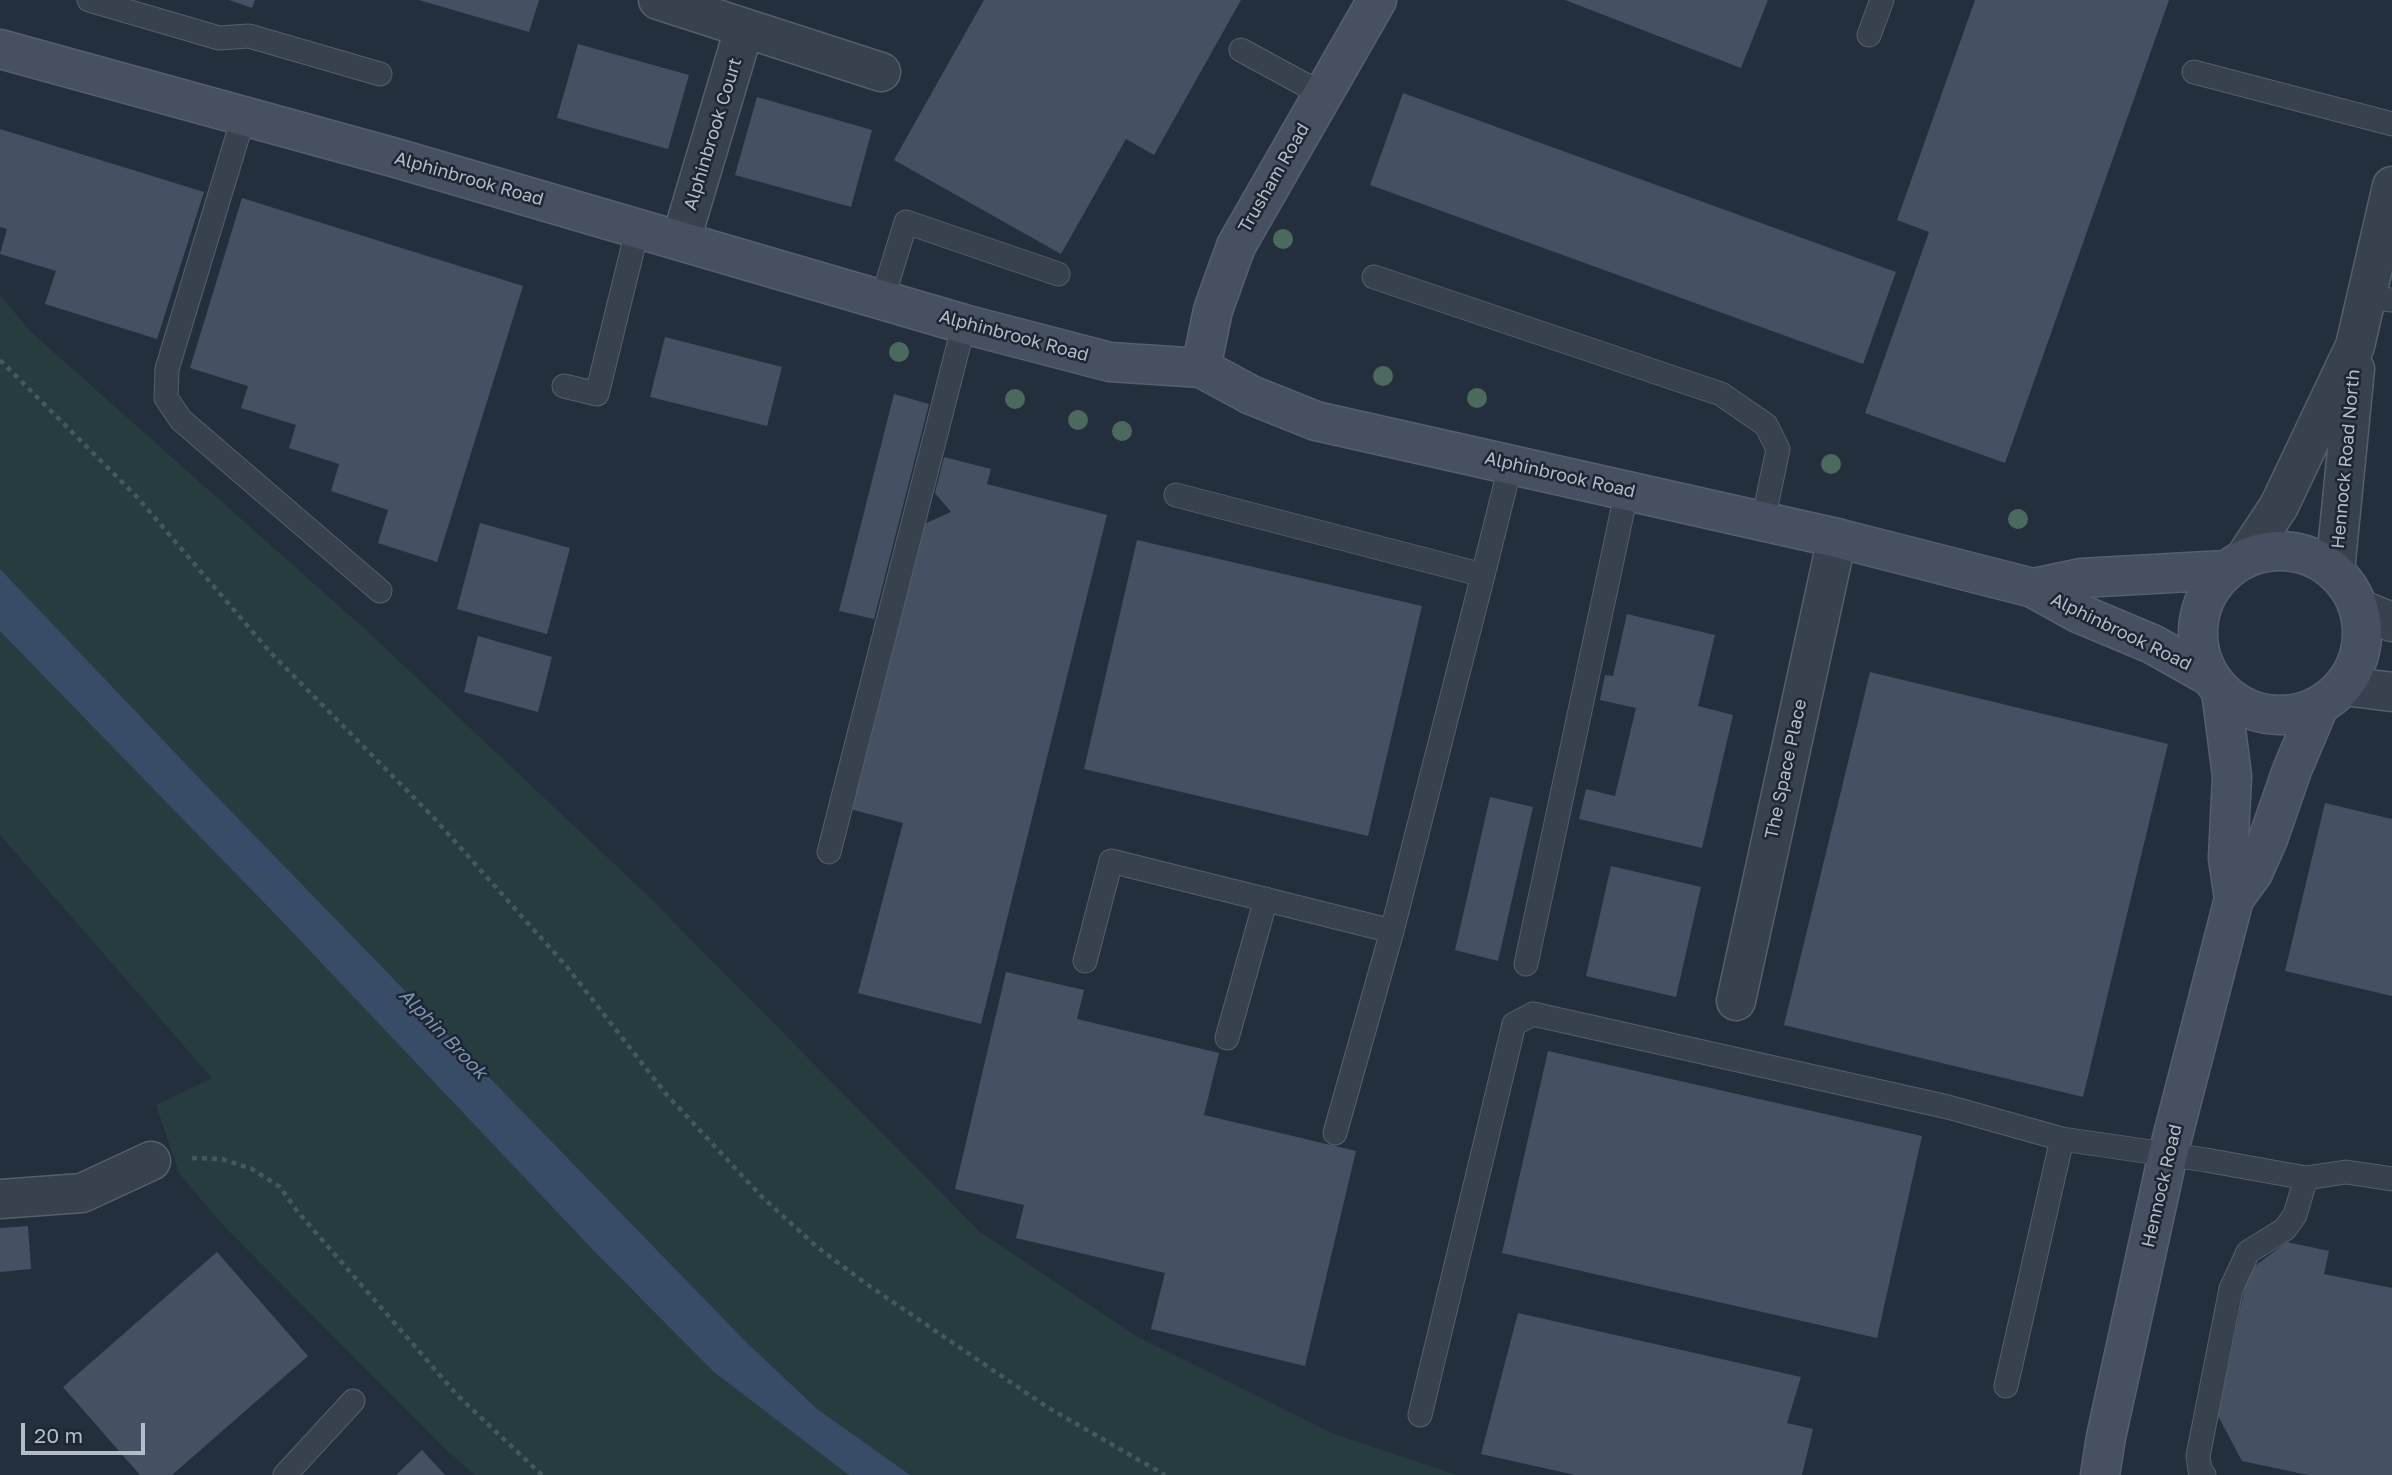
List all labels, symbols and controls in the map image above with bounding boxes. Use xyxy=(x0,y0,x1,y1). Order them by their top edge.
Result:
street label: Alphinbrook Court xyxy=(680,55,746,213)
street label: Trusham Road xyxy=(1234,119,1314,237)
street label: Alphinbrook Road xyxy=(392,147,546,211)
street label: Alphinbrook Road xyxy=(937,306,1091,366)
street label: Hennock Road North xyxy=(2327,368,2365,550)
street label: Alphinbrook Road xyxy=(1483,447,1637,503)
street label: Alphinbrook Road xyxy=(2047,589,2195,675)
street label: The Space Place xyxy=(1761,697,1811,841)
water label: Alphin Brook xyxy=(394,984,492,1084)
street label: Hennock Road xyxy=(2137,1122,2187,1250)
scale bar xyxy=(24,1408,149,1452)
text: 20 m xyxy=(34,1422,83,1448)

